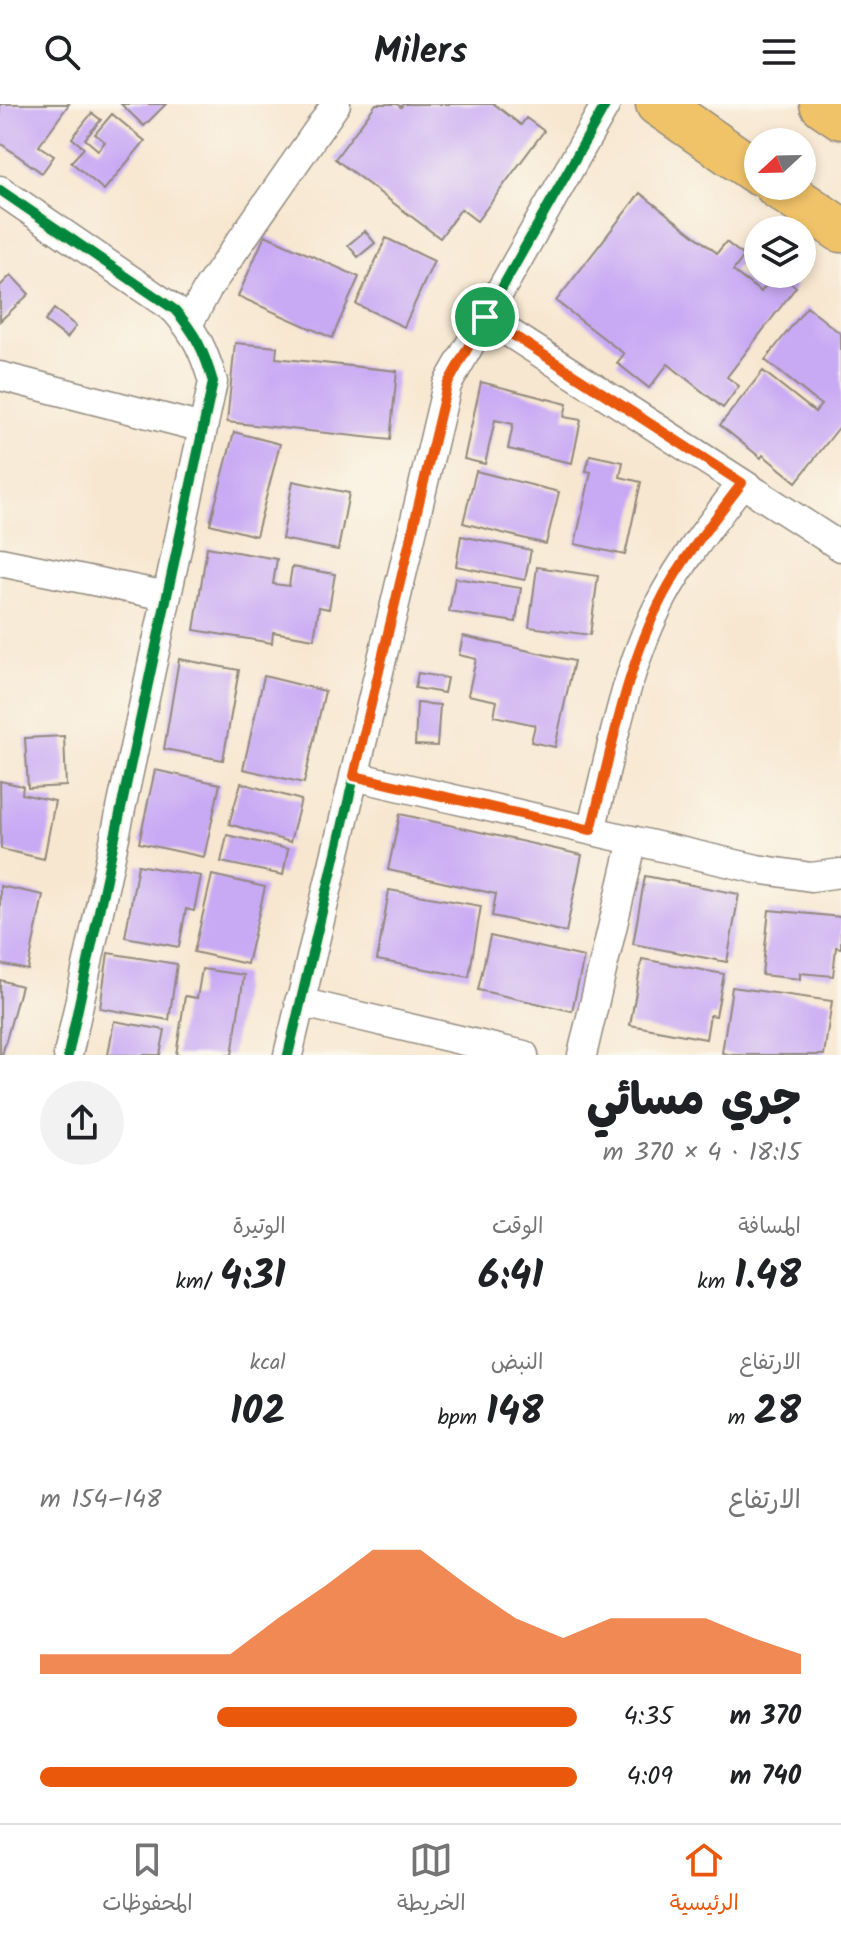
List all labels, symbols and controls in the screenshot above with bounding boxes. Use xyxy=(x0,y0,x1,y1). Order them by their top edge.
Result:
text: Milers xyxy=(374,24,467,81)
icon: search xyxy=(40,30,84,74)
icon: menu xyxy=(757,30,801,74)
north arrow xyxy=(744,128,816,200)
map controls xyxy=(744,128,816,288)
button: layers xyxy=(744,216,816,288)
pin xyxy=(451,283,519,351)
icon: arrive xyxy=(463,295,507,339)
text: جري مسائي xyxy=(587,1067,801,1137)
button: share xyxy=(40,1081,124,1165)
text: 18:15 · 4 × 370 m xyxy=(603,1132,801,1174)
text: الوتيرة xyxy=(233,1210,286,1245)
text: الوقت xyxy=(492,1210,543,1245)
text: المسافة xyxy=(738,1210,801,1245)
text: 4:31 xyxy=(220,1245,286,1309)
text: 6:41 xyxy=(478,1245,543,1309)
text: 1.48 xyxy=(734,1245,801,1309)
text: /km xyxy=(176,1265,220,1300)
text: km xyxy=(697,1265,734,1300)
text: kcal xyxy=(250,1346,286,1381)
text: النبض xyxy=(491,1346,543,1381)
text: الارتفاع xyxy=(739,1346,801,1381)
text: 102 xyxy=(230,1381,286,1445)
text: 148 xyxy=(486,1381,543,1445)
text: 28 xyxy=(754,1381,801,1445)
text: bpm xyxy=(437,1401,486,1436)
text: m xyxy=(728,1401,754,1436)
text: 148–154 m xyxy=(40,1479,162,1521)
text: الارتفاع xyxy=(728,1480,801,1522)
text: 4:35 xyxy=(623,1696,673,1738)
text: 370 m xyxy=(730,1696,801,1738)
text: 4:09 xyxy=(627,1756,673,1798)
text: 740 m xyxy=(730,1756,801,1798)
tab: المحفوظات xyxy=(102,1838,193,1922)
tab: الخريطة xyxy=(397,1838,466,1922)
tab: الرئيسية xyxy=(670,1838,739,1922)

